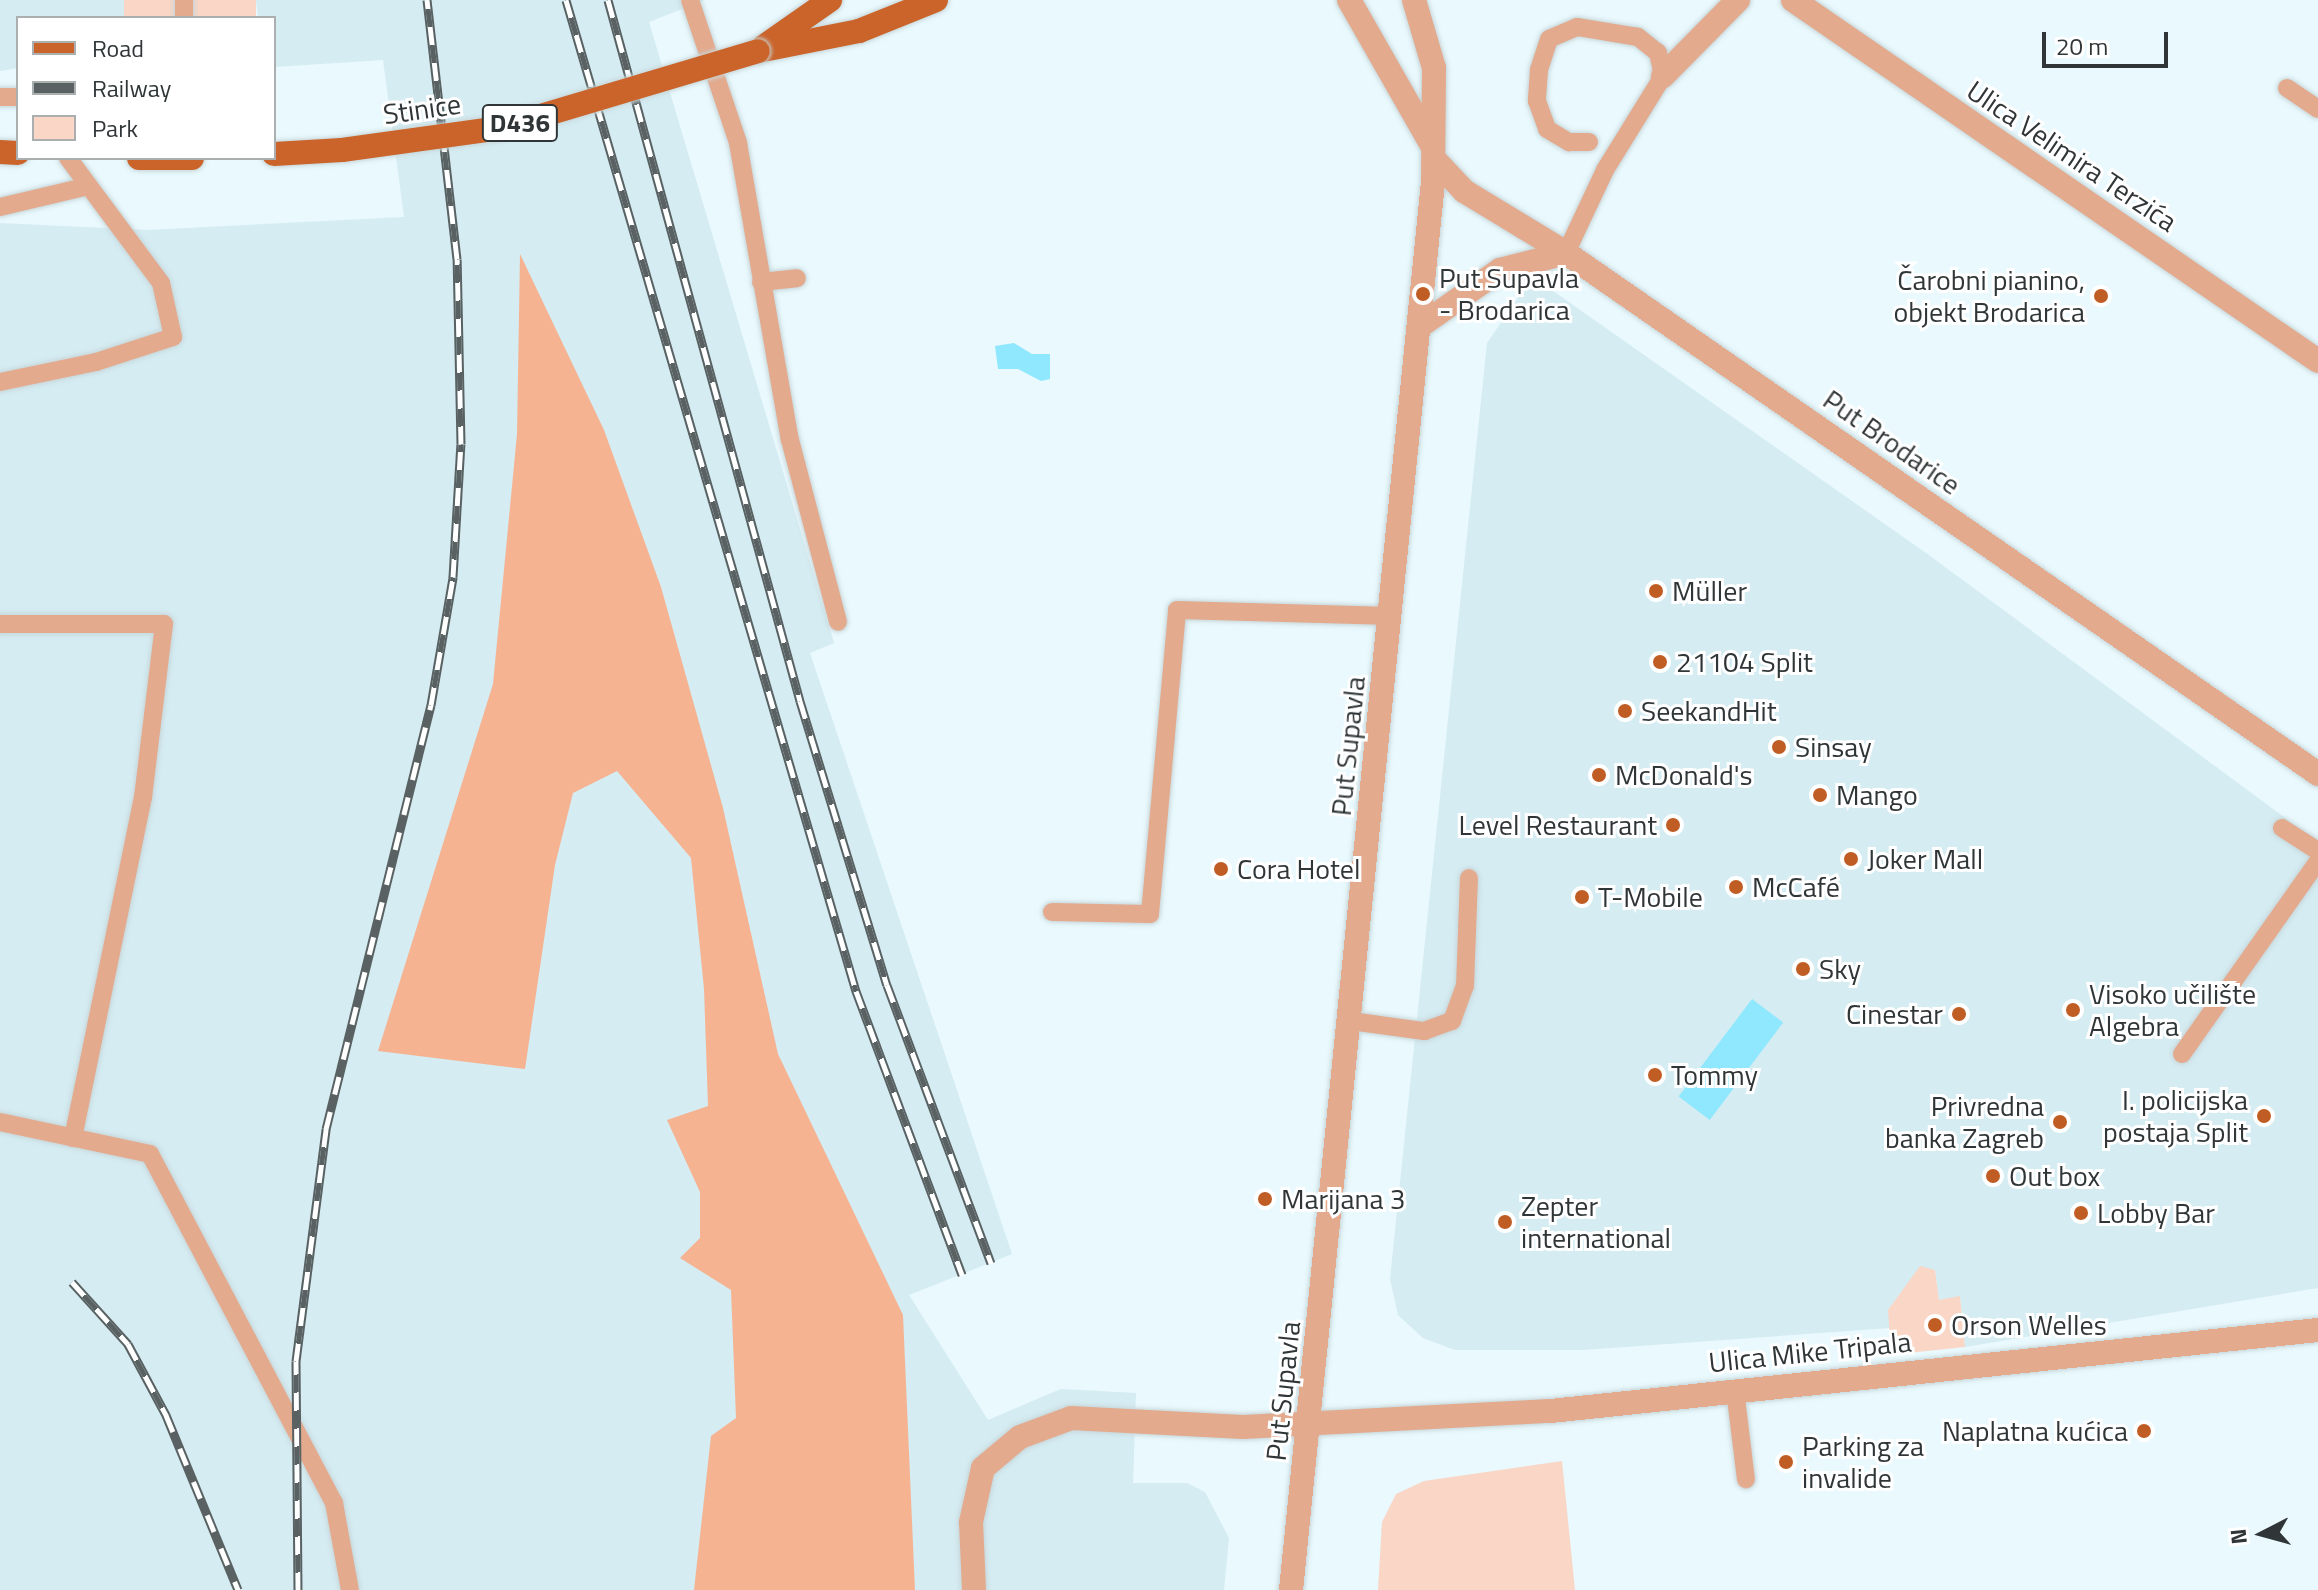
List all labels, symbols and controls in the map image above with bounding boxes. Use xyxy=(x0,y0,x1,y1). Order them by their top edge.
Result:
legend xyxy=(16,16,276,160)
scale bar xyxy=(2046,16,2172,66)
text: 20 m xyxy=(2056,28,2108,64)
text: Road xyxy=(92,30,144,66)
text: Railway xyxy=(92,70,171,106)
street label: Ulica Velimira Terzića xyxy=(1961,73,2183,239)
street label: Stinice xyxy=(381,87,463,131)
road number: D436 xyxy=(480,101,560,145)
text: Park xyxy=(92,110,138,146)
place label: Put Supavla - Brodarica xyxy=(1439,261,1579,327)
place label: Čarobni pianino, objekt Brodarica xyxy=(1893,263,2085,329)
marker: Put Supavla - Brodarica xyxy=(1414,285,1432,303)
marker: Čarobni pianino, objekt Brodarica xyxy=(2092,287,2110,305)
street label: Put Brodarice xyxy=(1817,382,1967,502)
place label: Müller xyxy=(1672,574,1747,608)
marker: Müller xyxy=(1647,582,1665,600)
place label: 21104 Split xyxy=(1676,645,1813,679)
marker: 21104 Split xyxy=(1651,653,1669,671)
street label: Put Supavla xyxy=(1324,675,1372,817)
place label: SeekandHit xyxy=(1641,694,1777,728)
marker: SeekandHit xyxy=(1616,702,1634,720)
place label: Sinsay xyxy=(1795,730,1872,764)
marker: Sinsay xyxy=(1770,738,1788,756)
place label: McDonald's xyxy=(1615,758,1752,792)
marker: McDonald's xyxy=(1590,766,1608,784)
place label: Mango xyxy=(1836,778,1918,812)
marker: Mango xyxy=(1811,786,1829,804)
place label: Level Restaurant xyxy=(1458,808,1657,842)
marker: Level Restaurant xyxy=(1664,816,1682,834)
place label: Joker Mall xyxy=(1867,842,1983,876)
marker: Joker Mall xyxy=(1842,850,1860,868)
place label: Cora Hotel xyxy=(1237,852,1360,886)
marker: Cora Hotel xyxy=(1212,860,1230,878)
place label: McCafé xyxy=(1752,870,1840,904)
marker: McCafé xyxy=(1727,878,1745,896)
place label: T-Mobile xyxy=(1598,880,1703,914)
marker: T-Mobile xyxy=(1573,888,1591,906)
place label: Sky xyxy=(1819,952,1861,986)
marker: Sky xyxy=(1794,960,1812,978)
place label: Visoko učilište Algebra xyxy=(2089,977,2256,1043)
place label: Cinestar xyxy=(1846,997,1943,1031)
marker: Visoko učilište Algebra xyxy=(2064,1001,2082,1019)
marker: Cinestar xyxy=(1950,1005,1968,1023)
place label: Tommy xyxy=(1671,1058,1758,1092)
marker: Tommy xyxy=(1646,1066,1664,1084)
place label: I. policijska postaja Split xyxy=(2103,1083,2248,1149)
place label: Privredna banka Zagreb xyxy=(1885,1089,2044,1155)
marker: I. policijska postaja Split xyxy=(2255,1107,2273,1125)
marker: Privredna banka Zagreb xyxy=(2051,1113,2069,1131)
place label: Out box xyxy=(2009,1159,2100,1193)
marker: Out box xyxy=(1984,1167,2002,1185)
place label: Marijana 3 xyxy=(1281,1182,1405,1216)
place label: Zepter international xyxy=(1521,1189,1671,1255)
marker: Marijana 3 xyxy=(1256,1190,1274,1208)
place label: Lobby Bar xyxy=(2097,1196,2215,1230)
marker: Lobby Bar xyxy=(2072,1204,2090,1222)
marker: Zepter international xyxy=(1496,1213,1514,1231)
place label: Orson Welles xyxy=(1951,1308,2107,1342)
marker: Orson Welles xyxy=(1926,1316,1944,1334)
street label: Put Supavla xyxy=(1259,1320,1307,1462)
street label: Ulica Mike Tripala xyxy=(1707,1325,1913,1379)
place label: Naplatna kućica xyxy=(1942,1414,2128,1448)
marker: Naplatna kućica xyxy=(2135,1422,2153,1440)
place label: Parking za invalide xyxy=(1802,1429,1924,1495)
marker: Parking za invalide xyxy=(1777,1453,1795,1471)
north arrow xyxy=(2222,1494,2302,1574)
text: N xyxy=(2220,1527,2256,1546)

